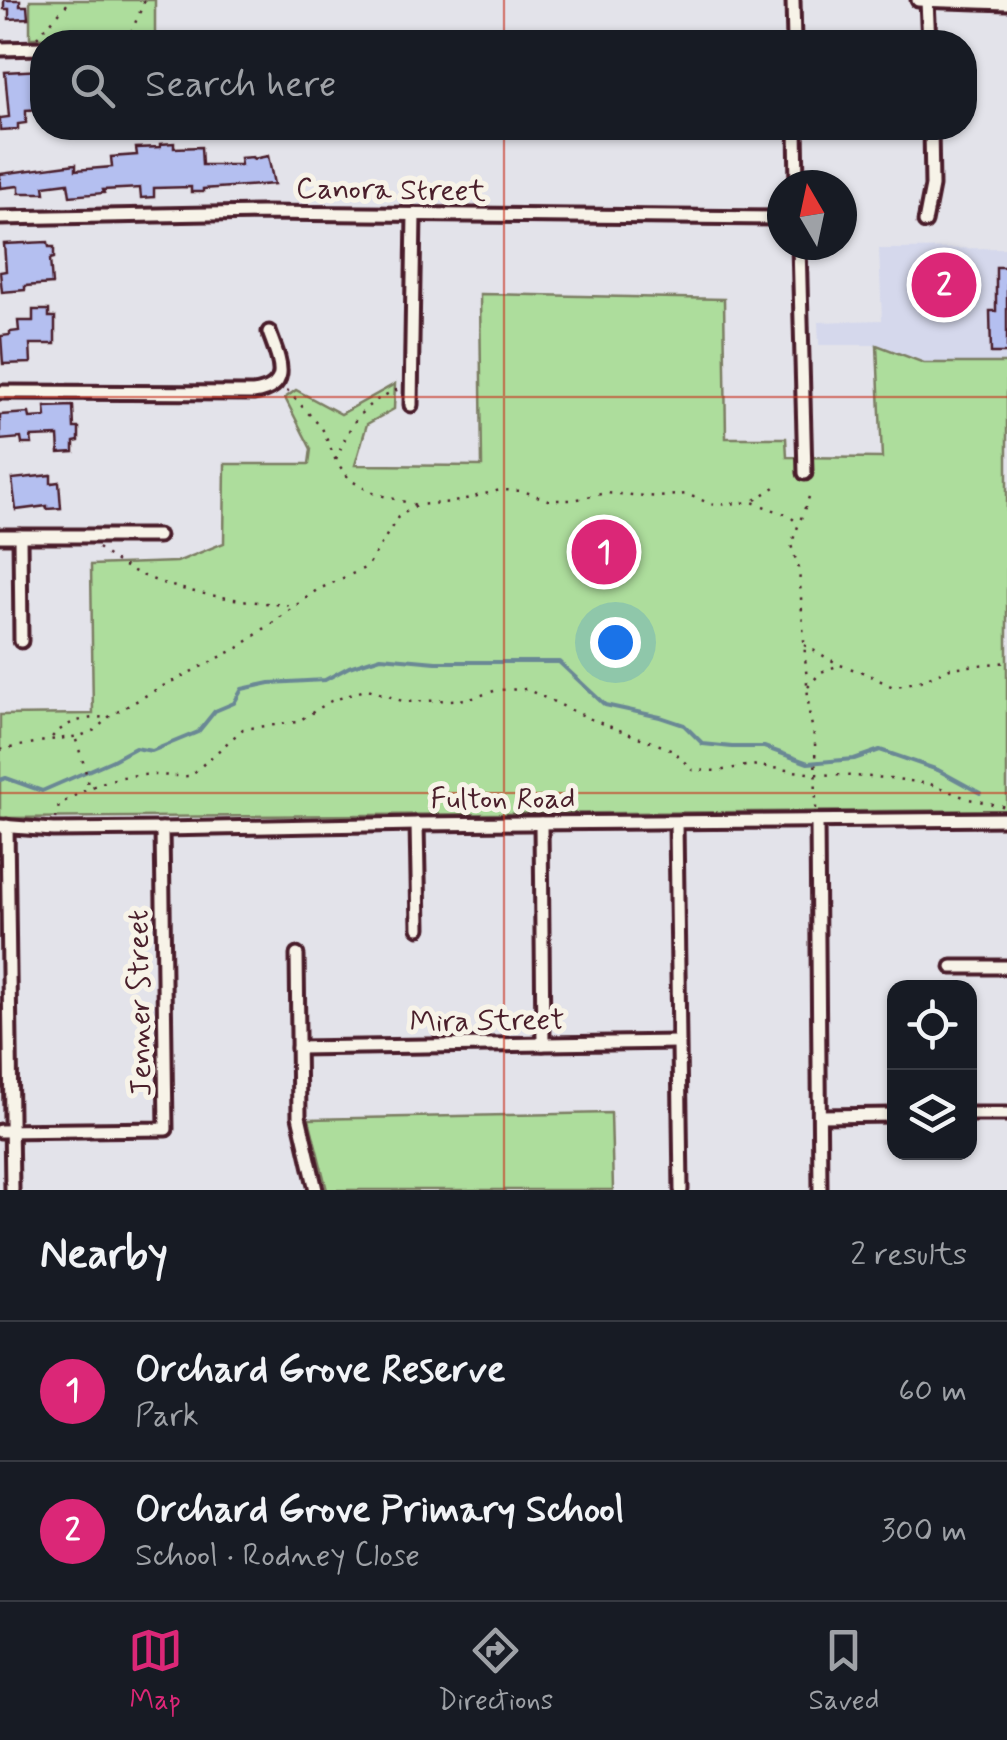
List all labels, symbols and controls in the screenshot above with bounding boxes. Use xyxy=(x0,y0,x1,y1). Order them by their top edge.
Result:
search box xyxy=(30,30,977,140)
icon: search xyxy=(65,58,120,113)
text: Search here xyxy=(145,61,336,110)
street label: Canora Street xyxy=(296,169,487,212)
north arrow xyxy=(767,170,857,260)
pin: 2 xyxy=(912,248,976,322)
pin: 1 xyxy=(572,514,636,590)
your location xyxy=(590,617,641,668)
street label: Fulton Road xyxy=(431,780,575,819)
street label: Jenner Street xyxy=(119,909,162,1097)
map controls xyxy=(887,980,977,1160)
button: locate xyxy=(887,980,977,1070)
street label: Mira Street xyxy=(409,1001,565,1042)
button: layers xyxy=(887,1070,977,1160)
text: Nearby xyxy=(40,1228,168,1283)
text: 2 results xyxy=(850,1234,967,1276)
text: Orchard Grove Reserve xyxy=(135,1346,505,1395)
text: 1 xyxy=(65,1370,80,1412)
text: 60 m xyxy=(898,1370,967,1412)
text: Park xyxy=(135,1395,199,1437)
text: Orchard Grove Primary School xyxy=(135,1486,624,1535)
text: 2 xyxy=(65,1510,80,1552)
text: 300 m xyxy=(881,1510,967,1552)
text: School · Rodney Close xyxy=(135,1535,420,1577)
tab: Map xyxy=(128,1623,183,1720)
tab: Directions xyxy=(438,1623,553,1720)
tab: Saved xyxy=(809,1623,879,1720)

